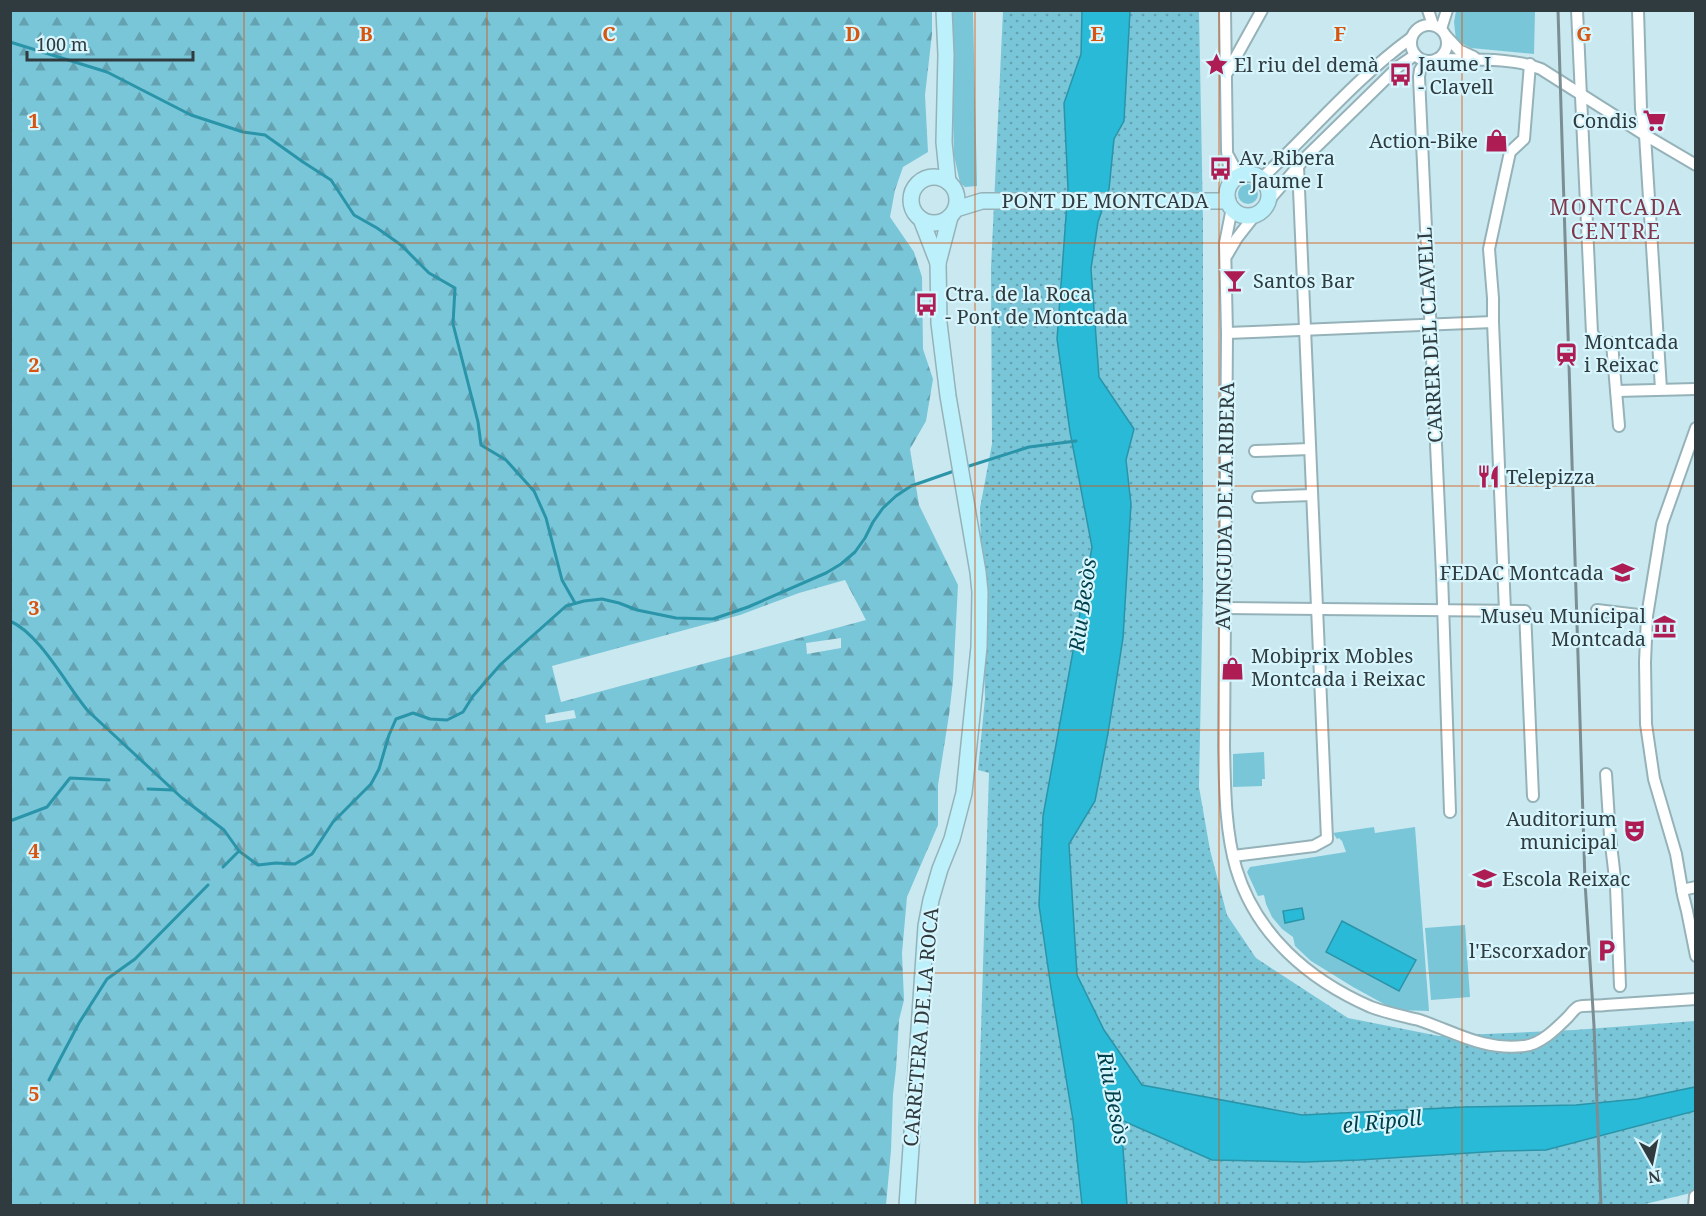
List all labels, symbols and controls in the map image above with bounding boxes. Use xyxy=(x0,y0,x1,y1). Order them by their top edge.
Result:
text: B xyxy=(359,20,373,47)
text: C xyxy=(602,20,616,47)
text: D xyxy=(845,20,861,47)
text: E xyxy=(1090,20,1104,47)
text: F xyxy=(1334,20,1346,47)
text: G xyxy=(1576,20,1592,47)
scale bar xyxy=(27,24,194,62)
text: 100 m xyxy=(36,32,88,56)
place label: Jaume I - Clavell xyxy=(1417,50,1494,100)
place label: El riu del demà xyxy=(1234,51,1379,78)
place icon: El riu del demà xyxy=(1203,52,1229,78)
bus stop icon: Jaume I - Clavell xyxy=(1387,62,1413,88)
text: 1 xyxy=(28,107,40,134)
place label: Condis xyxy=(1573,107,1637,134)
supermarket icon: Condis xyxy=(1642,108,1668,134)
place label: Action-Bike xyxy=(1369,127,1478,154)
shop icon: Action-Bike xyxy=(1483,128,1509,154)
place label: Av. Ribera - Jaume I xyxy=(1239,144,1335,194)
bus stop icon: Av. Ribera - Jaume I xyxy=(1208,156,1234,182)
street label: PONT DE MONTCADA xyxy=(1001,187,1209,214)
district label: MONTCADA CENTRE xyxy=(1549,193,1683,245)
street label: CARRER DEL CLAVELL xyxy=(1410,226,1449,444)
place label: Santos Bar xyxy=(1253,267,1355,294)
bar icon: Santos Bar xyxy=(1222,268,1248,294)
place label: Ctra. de la Roca - Pont de Montcada xyxy=(945,280,1128,330)
bus stop icon: Ctra. de la Roca - Pont de Montcada xyxy=(914,292,940,318)
place label: Montcada i Reixac xyxy=(1584,328,1679,378)
station icon: Montcada i Reixac xyxy=(1553,341,1579,367)
text: 2 xyxy=(28,351,40,378)
street label: AVINGUDA DE LA RIBERA xyxy=(1209,381,1240,630)
place label: Telepizza xyxy=(1506,463,1595,490)
restaurant icon: Telepizza xyxy=(1475,464,1501,490)
water label: Riu Besòs xyxy=(1061,556,1102,654)
place label: FEDAC Montcada xyxy=(1440,559,1604,586)
school or university icon: FEDAC Montcada xyxy=(1609,560,1635,586)
text: 3 xyxy=(28,594,40,621)
place label: Museu Municipal Montcada xyxy=(1480,602,1646,652)
museum icon: Museu Municipal Montcada xyxy=(1651,614,1677,640)
place label: Mobiprix Mobles Montcada i Reixac xyxy=(1251,642,1426,692)
shop icon: Mobiprix Mobles Montcada i Reixac xyxy=(1220,655,1246,681)
place label: Auditorium municipal xyxy=(1506,805,1617,855)
theatre icon: Auditorium municipal xyxy=(1622,817,1648,843)
text: 4 xyxy=(28,837,40,864)
place label: Escola Reixac xyxy=(1502,865,1631,892)
school or university icon: Escola Reixac xyxy=(1471,866,1497,892)
street label: CARRETERA DE LA ROCA xyxy=(897,905,944,1148)
place label: l'Escorxador xyxy=(1469,937,1589,964)
parking icon: l'Escorxador xyxy=(1593,938,1619,964)
water label: Riu Besòs xyxy=(1091,1048,1137,1147)
text: 5 xyxy=(28,1080,40,1107)
water label: el Ripoll xyxy=(1341,1103,1423,1139)
north arrow xyxy=(1622,1132,1682,1192)
text: N xyxy=(1646,1165,1662,1189)

